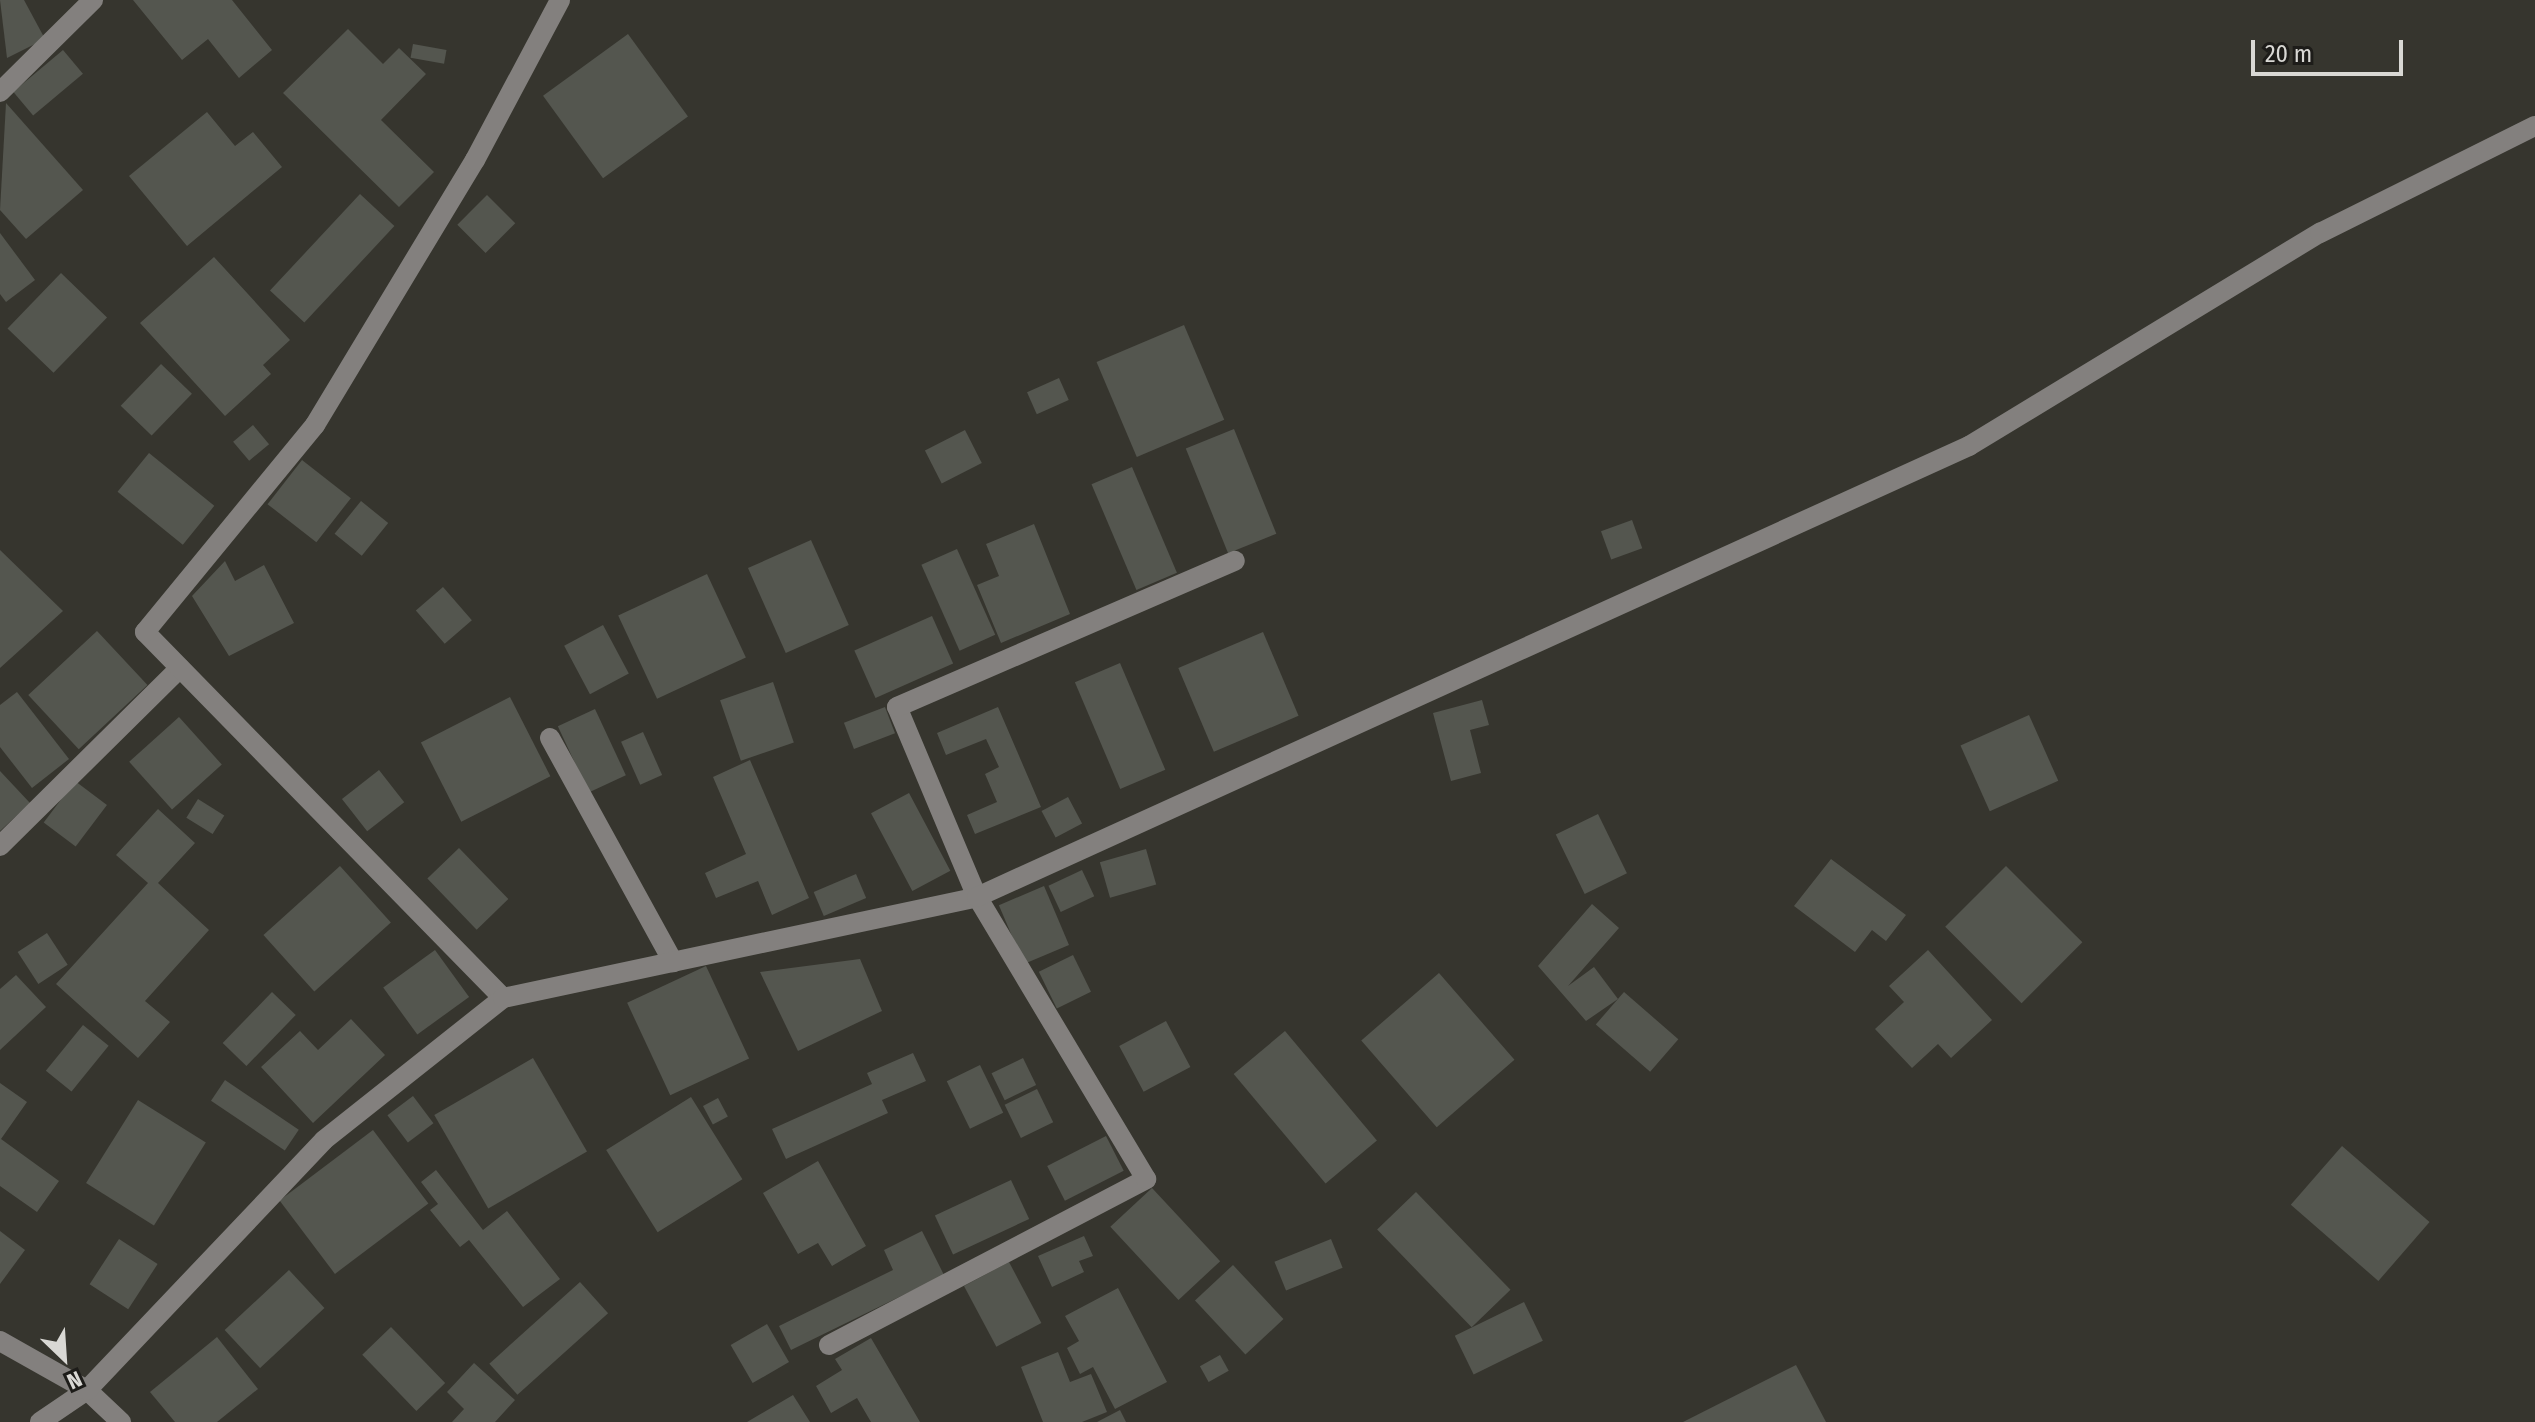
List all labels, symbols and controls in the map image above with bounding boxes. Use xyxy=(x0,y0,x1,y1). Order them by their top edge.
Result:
scale bar xyxy=(2255,24,2407,74)
text: 20 m xyxy=(2265,40,2312,68)
north arrow xyxy=(24,1318,104,1398)
text: N xyxy=(63,1365,86,1395)

